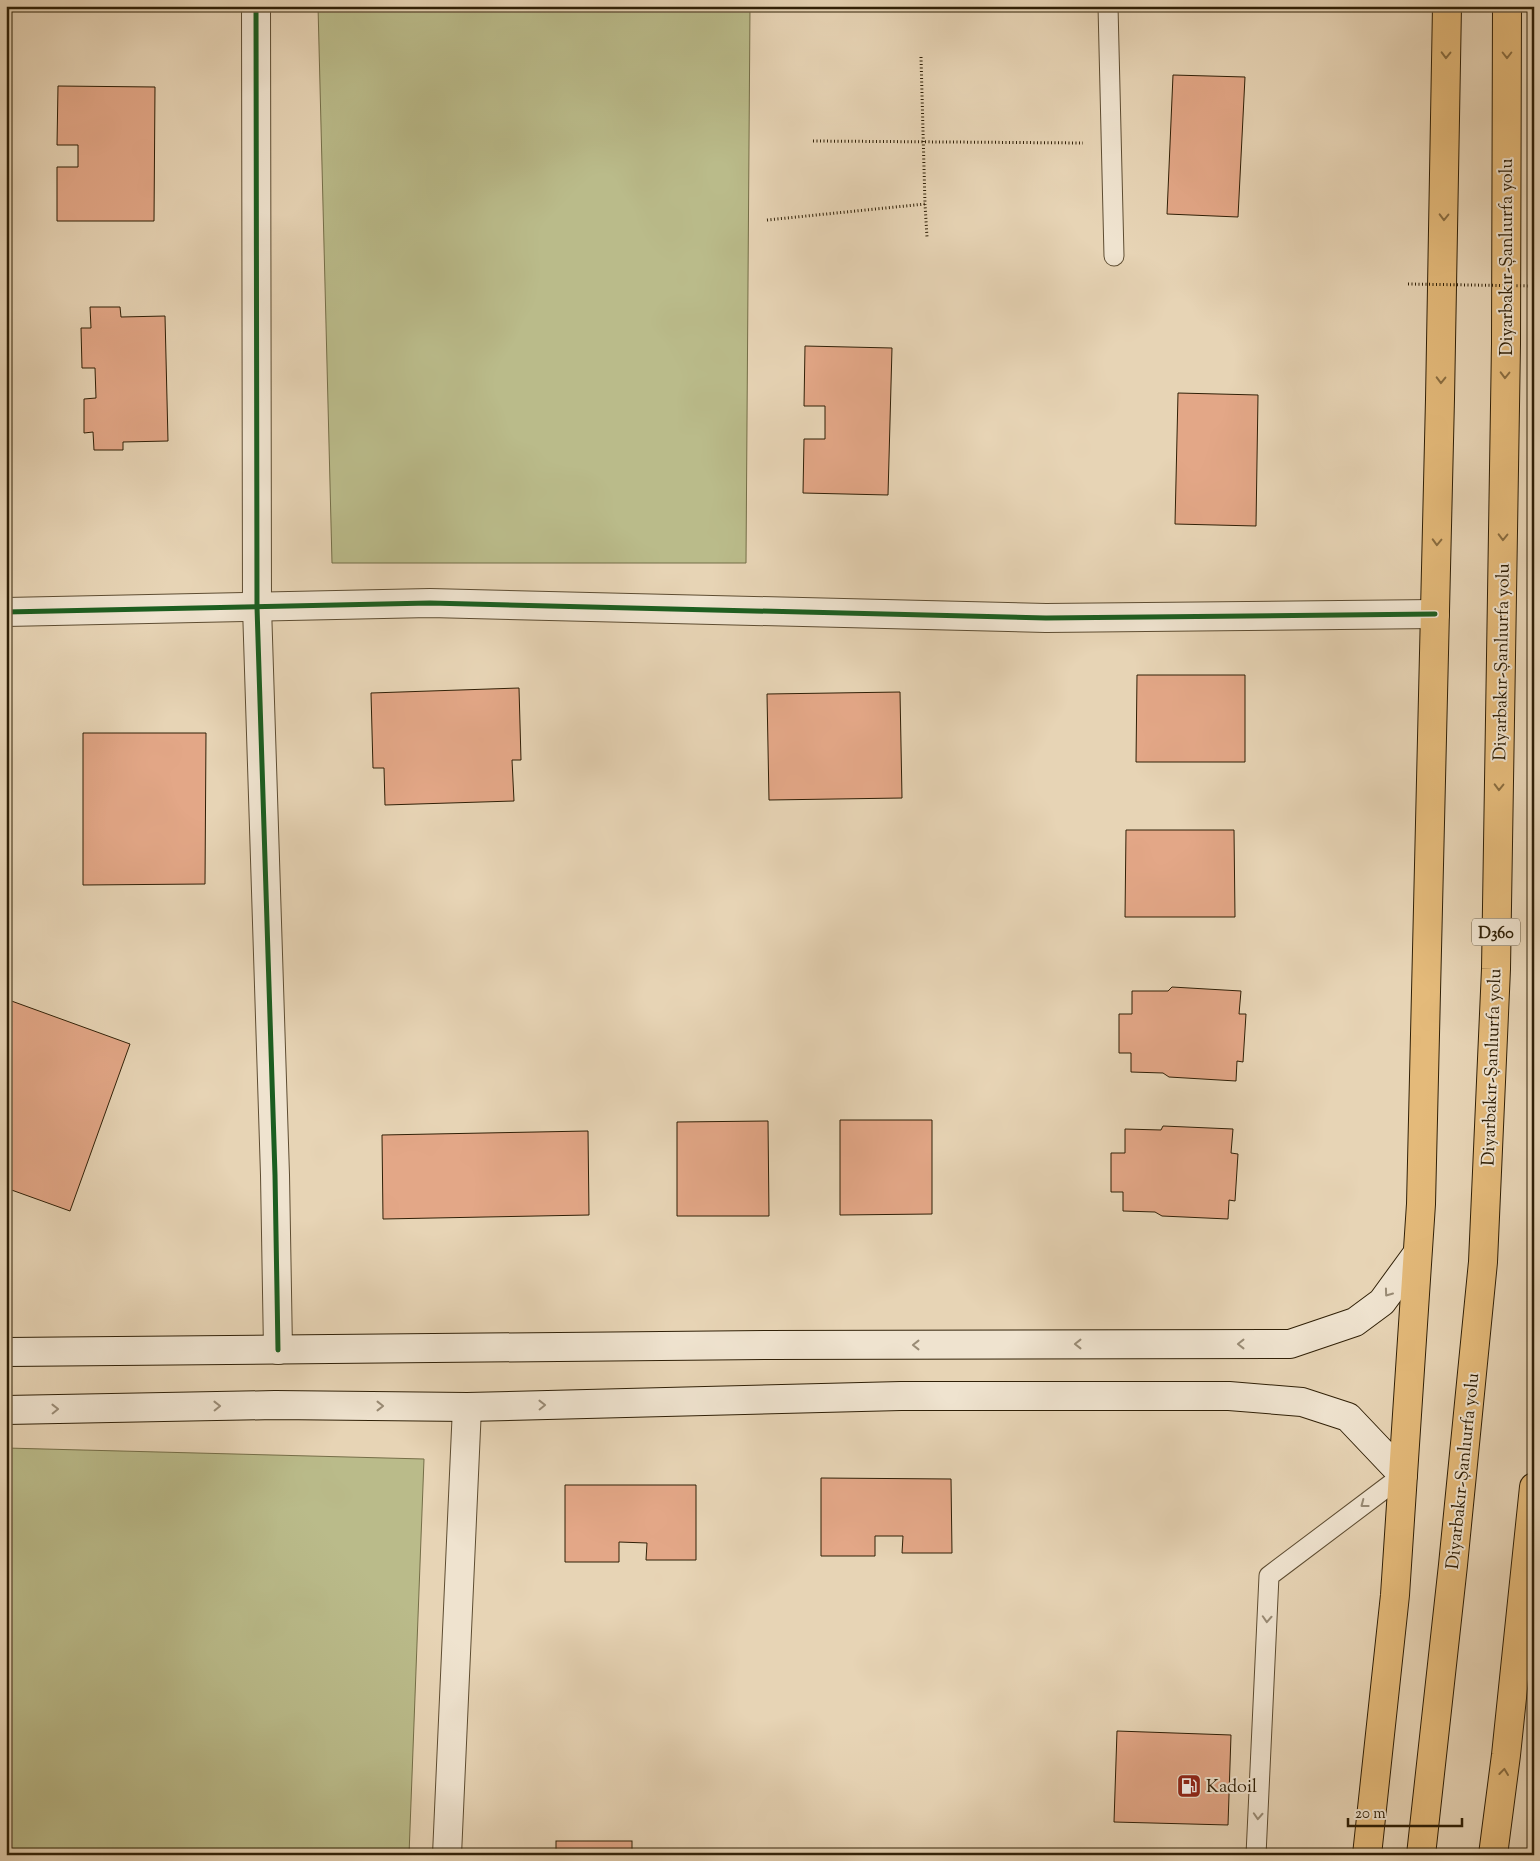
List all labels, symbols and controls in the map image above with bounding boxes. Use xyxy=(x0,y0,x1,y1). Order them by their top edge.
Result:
one-way arrow xyxy=(1441,52,1451,59)
one-way arrow xyxy=(1502,52,1512,59)
street label: Diyarbakır-Şanlıurfa yolu xyxy=(1495,158,1521,356)
one-way arrow xyxy=(1438,214,1449,222)
one-way arrow xyxy=(1500,372,1510,379)
one-way arrow xyxy=(1436,376,1446,384)
one-way arrow xyxy=(1498,534,1508,542)
one-way arrow xyxy=(1431,539,1442,547)
street label: Diyarbakır-Şanlıurfa yolu xyxy=(1488,563,1518,761)
one-way arrow xyxy=(1494,784,1504,792)
road number: D360 xyxy=(1472,919,1520,946)
street label: Diyarbakır-Şanlıurfa yolu xyxy=(1477,968,1509,1166)
one-way arrow xyxy=(1386,1287,1394,1296)
one-way arrow xyxy=(1074,1339,1082,1349)
one-way arrow xyxy=(1237,1339,1244,1349)
one-way arrow xyxy=(912,1340,920,1350)
street label: Diyarbakır-Şanlıurfa yolu xyxy=(1441,1372,1487,1571)
one-way arrow xyxy=(539,1400,547,1410)
one-way arrow xyxy=(214,1401,222,1412)
one-way arrow xyxy=(376,1401,384,1411)
one-way arrow xyxy=(51,1404,59,1415)
one-way arrow xyxy=(1360,1498,1370,1507)
one-way arrow xyxy=(1261,1615,1272,1623)
one-way arrow xyxy=(1498,1767,1508,1776)
fuel station icon: Kadoil xyxy=(1176,1773,1202,1799)
place label: Kadoil xyxy=(1206,1775,1257,1801)
scale bar xyxy=(1348,1796,1461,1828)
text: 20 m xyxy=(1355,1804,1386,1825)
one-way arrow xyxy=(1252,1813,1263,1821)

